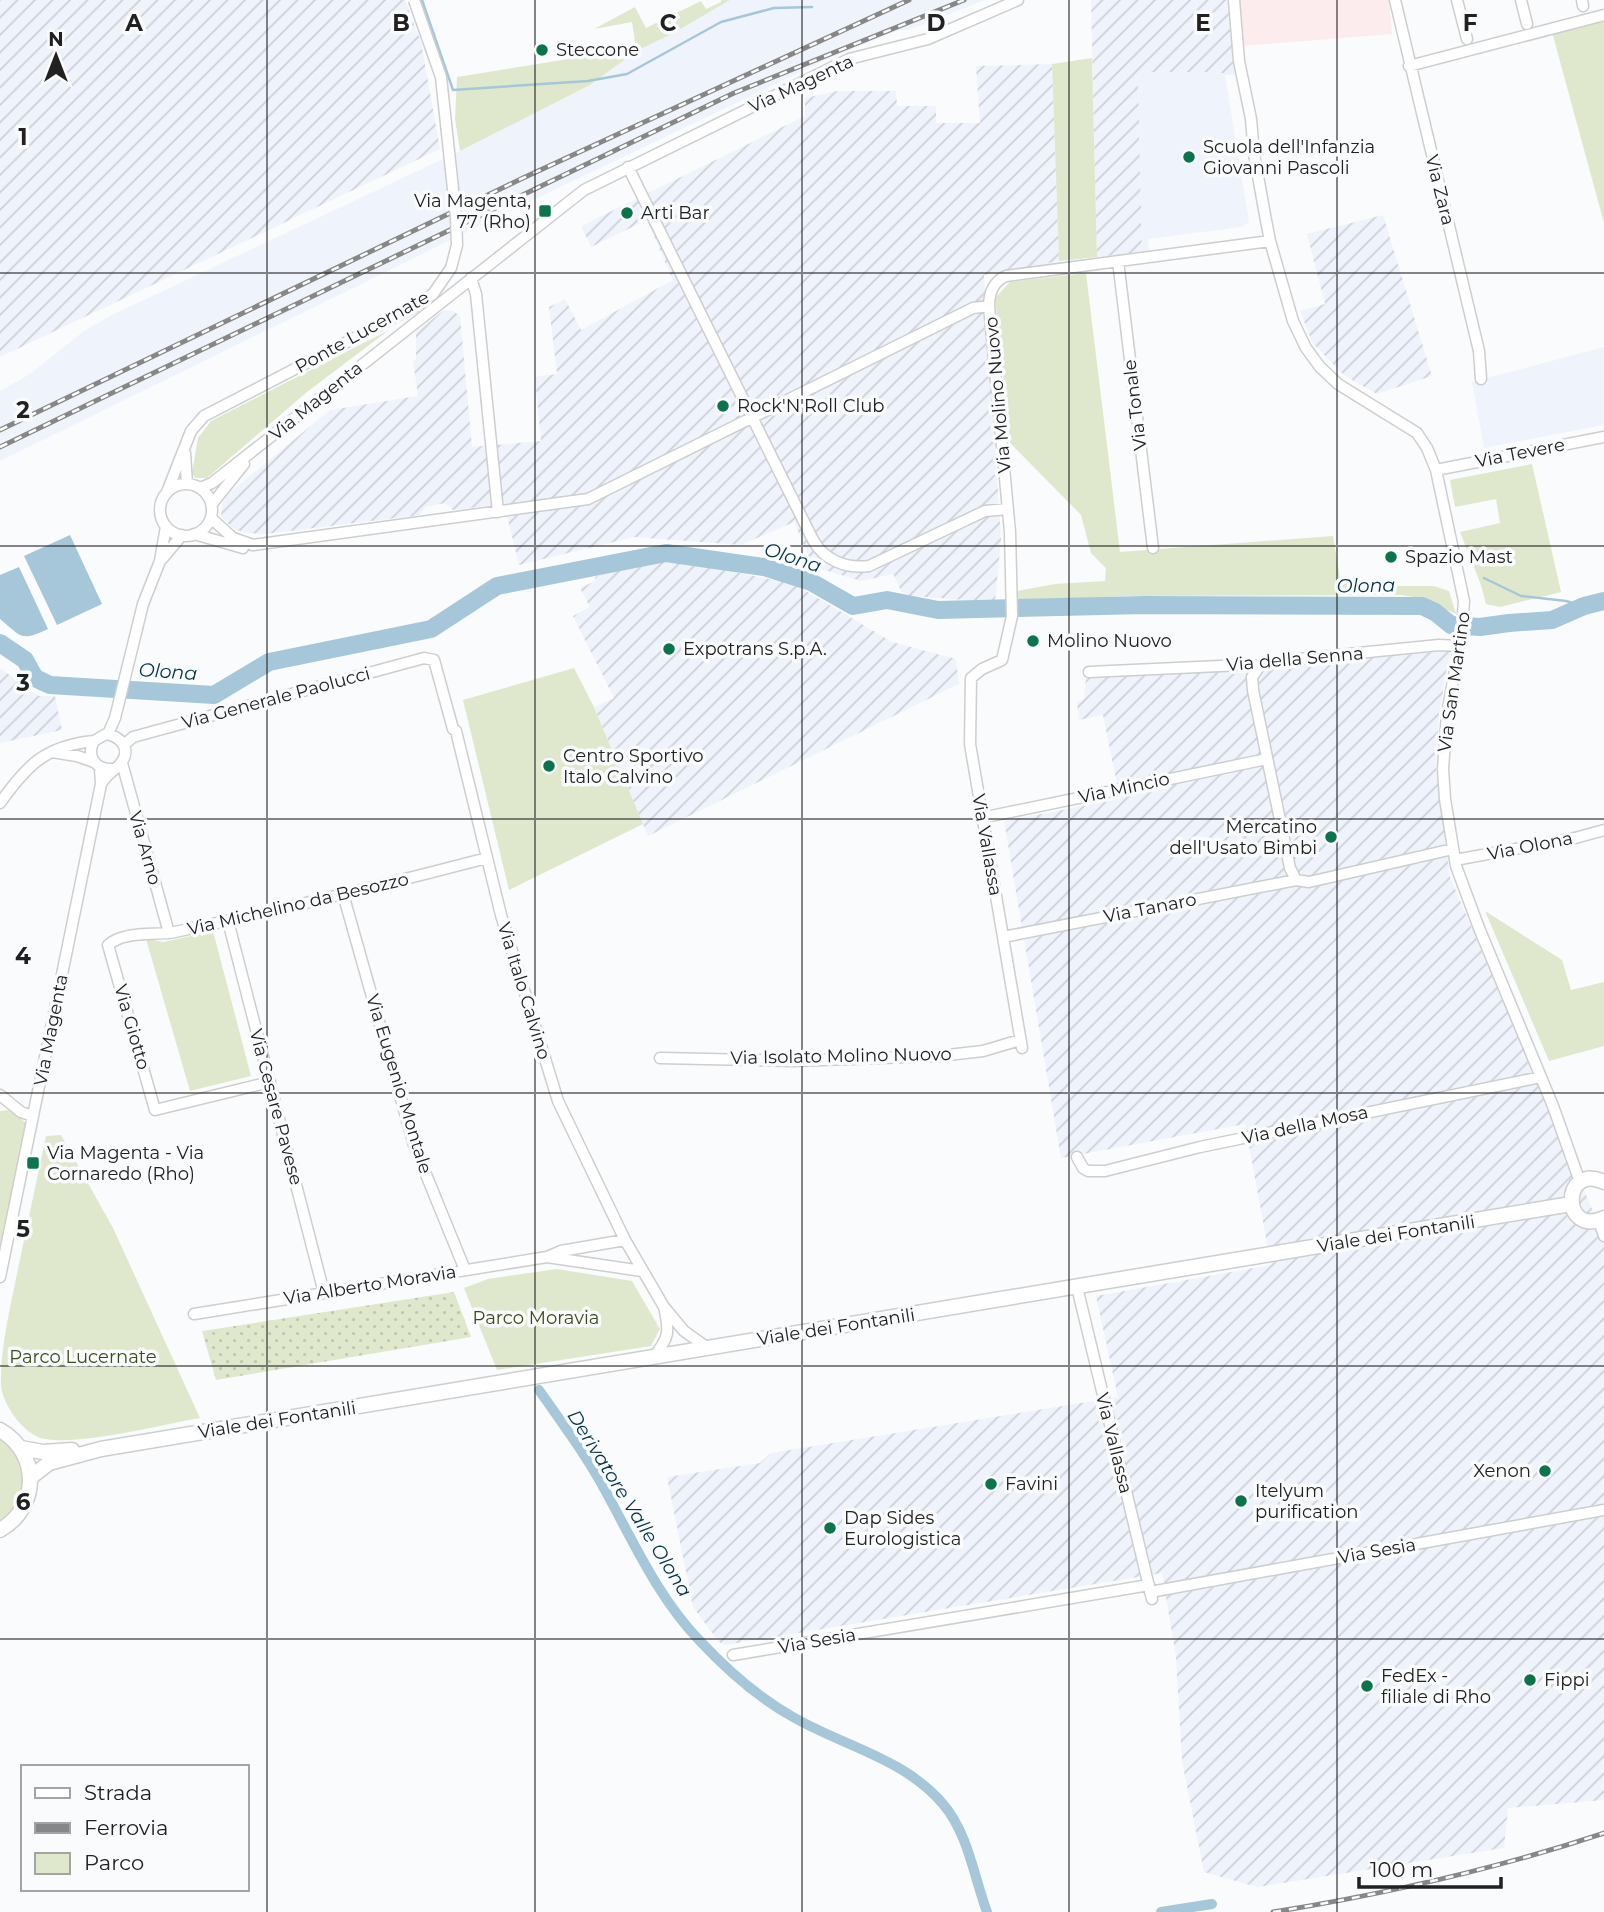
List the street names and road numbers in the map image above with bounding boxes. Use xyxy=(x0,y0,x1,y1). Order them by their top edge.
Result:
street label: Via Magenta xyxy=(745,50,857,118)
street label: Via Zara xyxy=(1421,152,1459,228)
street label: Ponte Lucernate xyxy=(291,286,433,378)
street label: Via Molino Nuovo xyxy=(980,316,1016,474)
street label: Via Magenta xyxy=(265,357,367,445)
street label: Via Tonale xyxy=(1118,358,1151,452)
street label: Via Tevere xyxy=(1473,434,1567,472)
street label: Via San Martino xyxy=(1433,610,1475,754)
street label: Via della Senna xyxy=(1226,642,1364,676)
street label: Via Generale Paolucci xyxy=(179,662,373,734)
street label: Via Mincio xyxy=(1076,768,1172,808)
street label: Via Vallassa xyxy=(967,792,1007,898)
street label: Via Arno xyxy=(124,809,166,887)
street label: Via Olona xyxy=(1485,827,1575,865)
street label: Via Michelino da Besozzo xyxy=(185,868,411,940)
street label: Via Tanaro xyxy=(1102,888,1198,928)
street label: Via Italo Calvino xyxy=(493,920,555,1062)
street label: Via Magenta xyxy=(29,972,73,1088)
street label: Via Giotto xyxy=(109,982,155,1072)
street label: Via Eugenio Montale xyxy=(361,992,437,1177)
street label: Via Cesare Pavese xyxy=(245,1027,307,1188)
street label: Via Isolato Molino Nuovo xyxy=(730,1043,952,1069)
street label: Via della Mosa xyxy=(1240,1101,1370,1149)
street label: Viale dei Fontanili xyxy=(1315,1211,1477,1257)
street label: Via Alberto Moravia xyxy=(282,1260,458,1310)
street label: Viale dei Fontanili xyxy=(755,1304,917,1350)
street label: Via Vallassa xyxy=(1091,1390,1137,1496)
street label: Viale dei Fontanili xyxy=(196,1397,358,1443)
street label: Via Sesia xyxy=(1336,1533,1418,1569)
street label: Via Sesia xyxy=(776,1623,858,1659)

